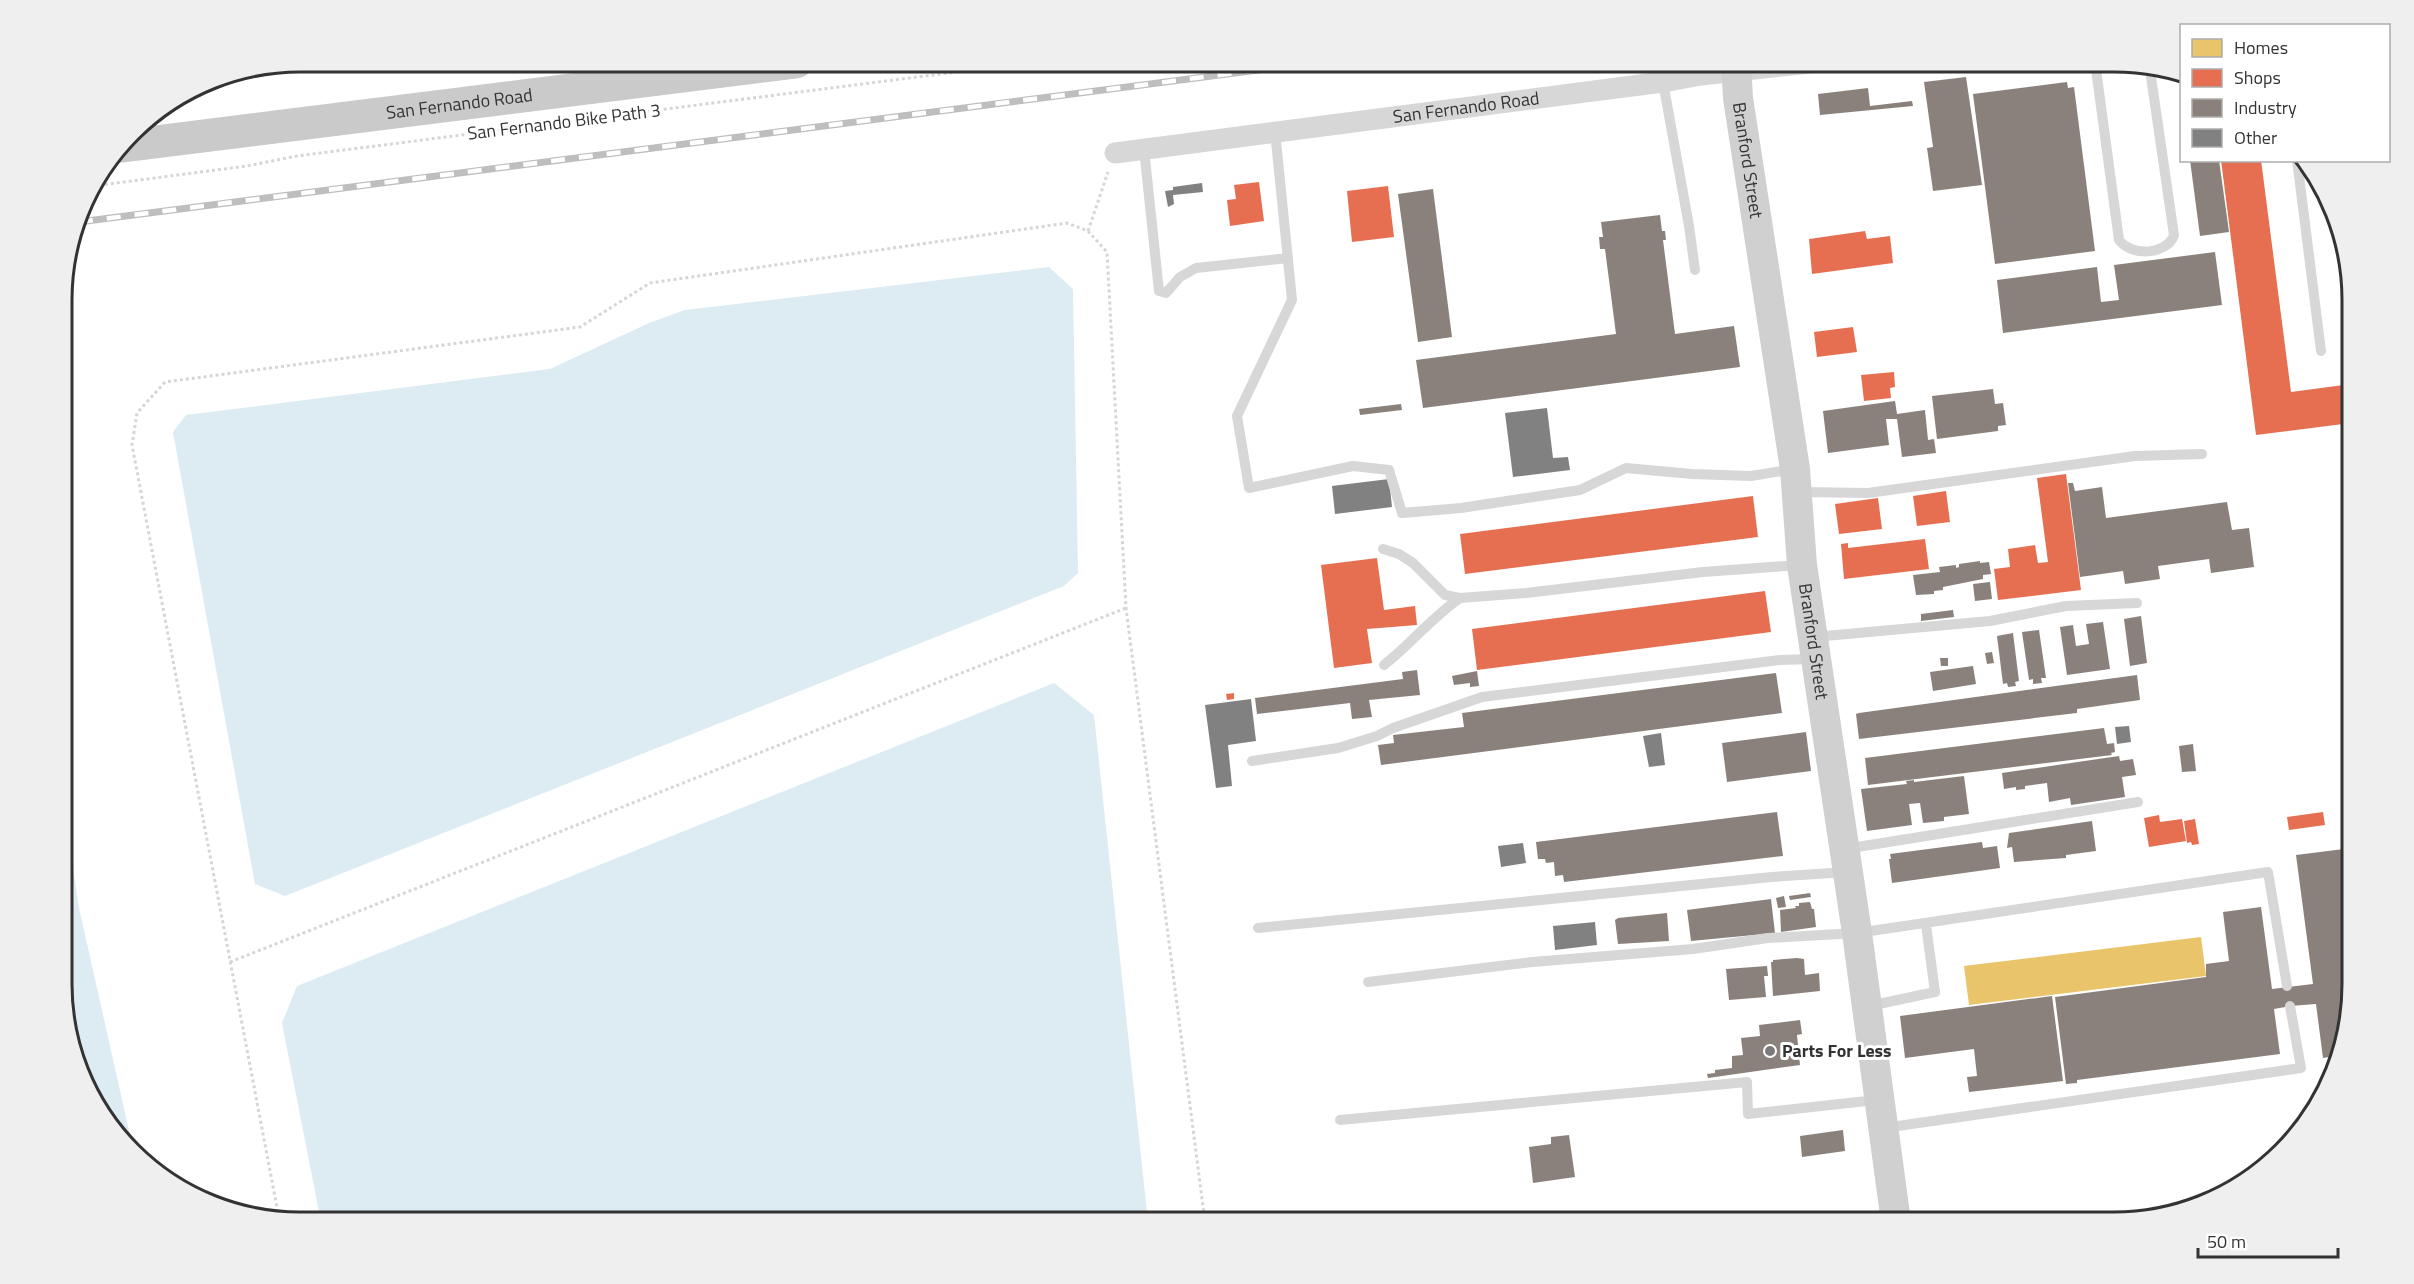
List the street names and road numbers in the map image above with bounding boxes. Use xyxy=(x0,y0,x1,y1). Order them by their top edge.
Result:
street label: San Fernando Road xyxy=(385,81,534,126)
street label: San Fernando Road xyxy=(1391,84,1541,130)
street label: San Fernando Bike Path 3 xyxy=(466,96,662,147)
street label: Branford Street xyxy=(1726,100,1770,221)
street label: Branford Street xyxy=(1792,581,1836,702)

